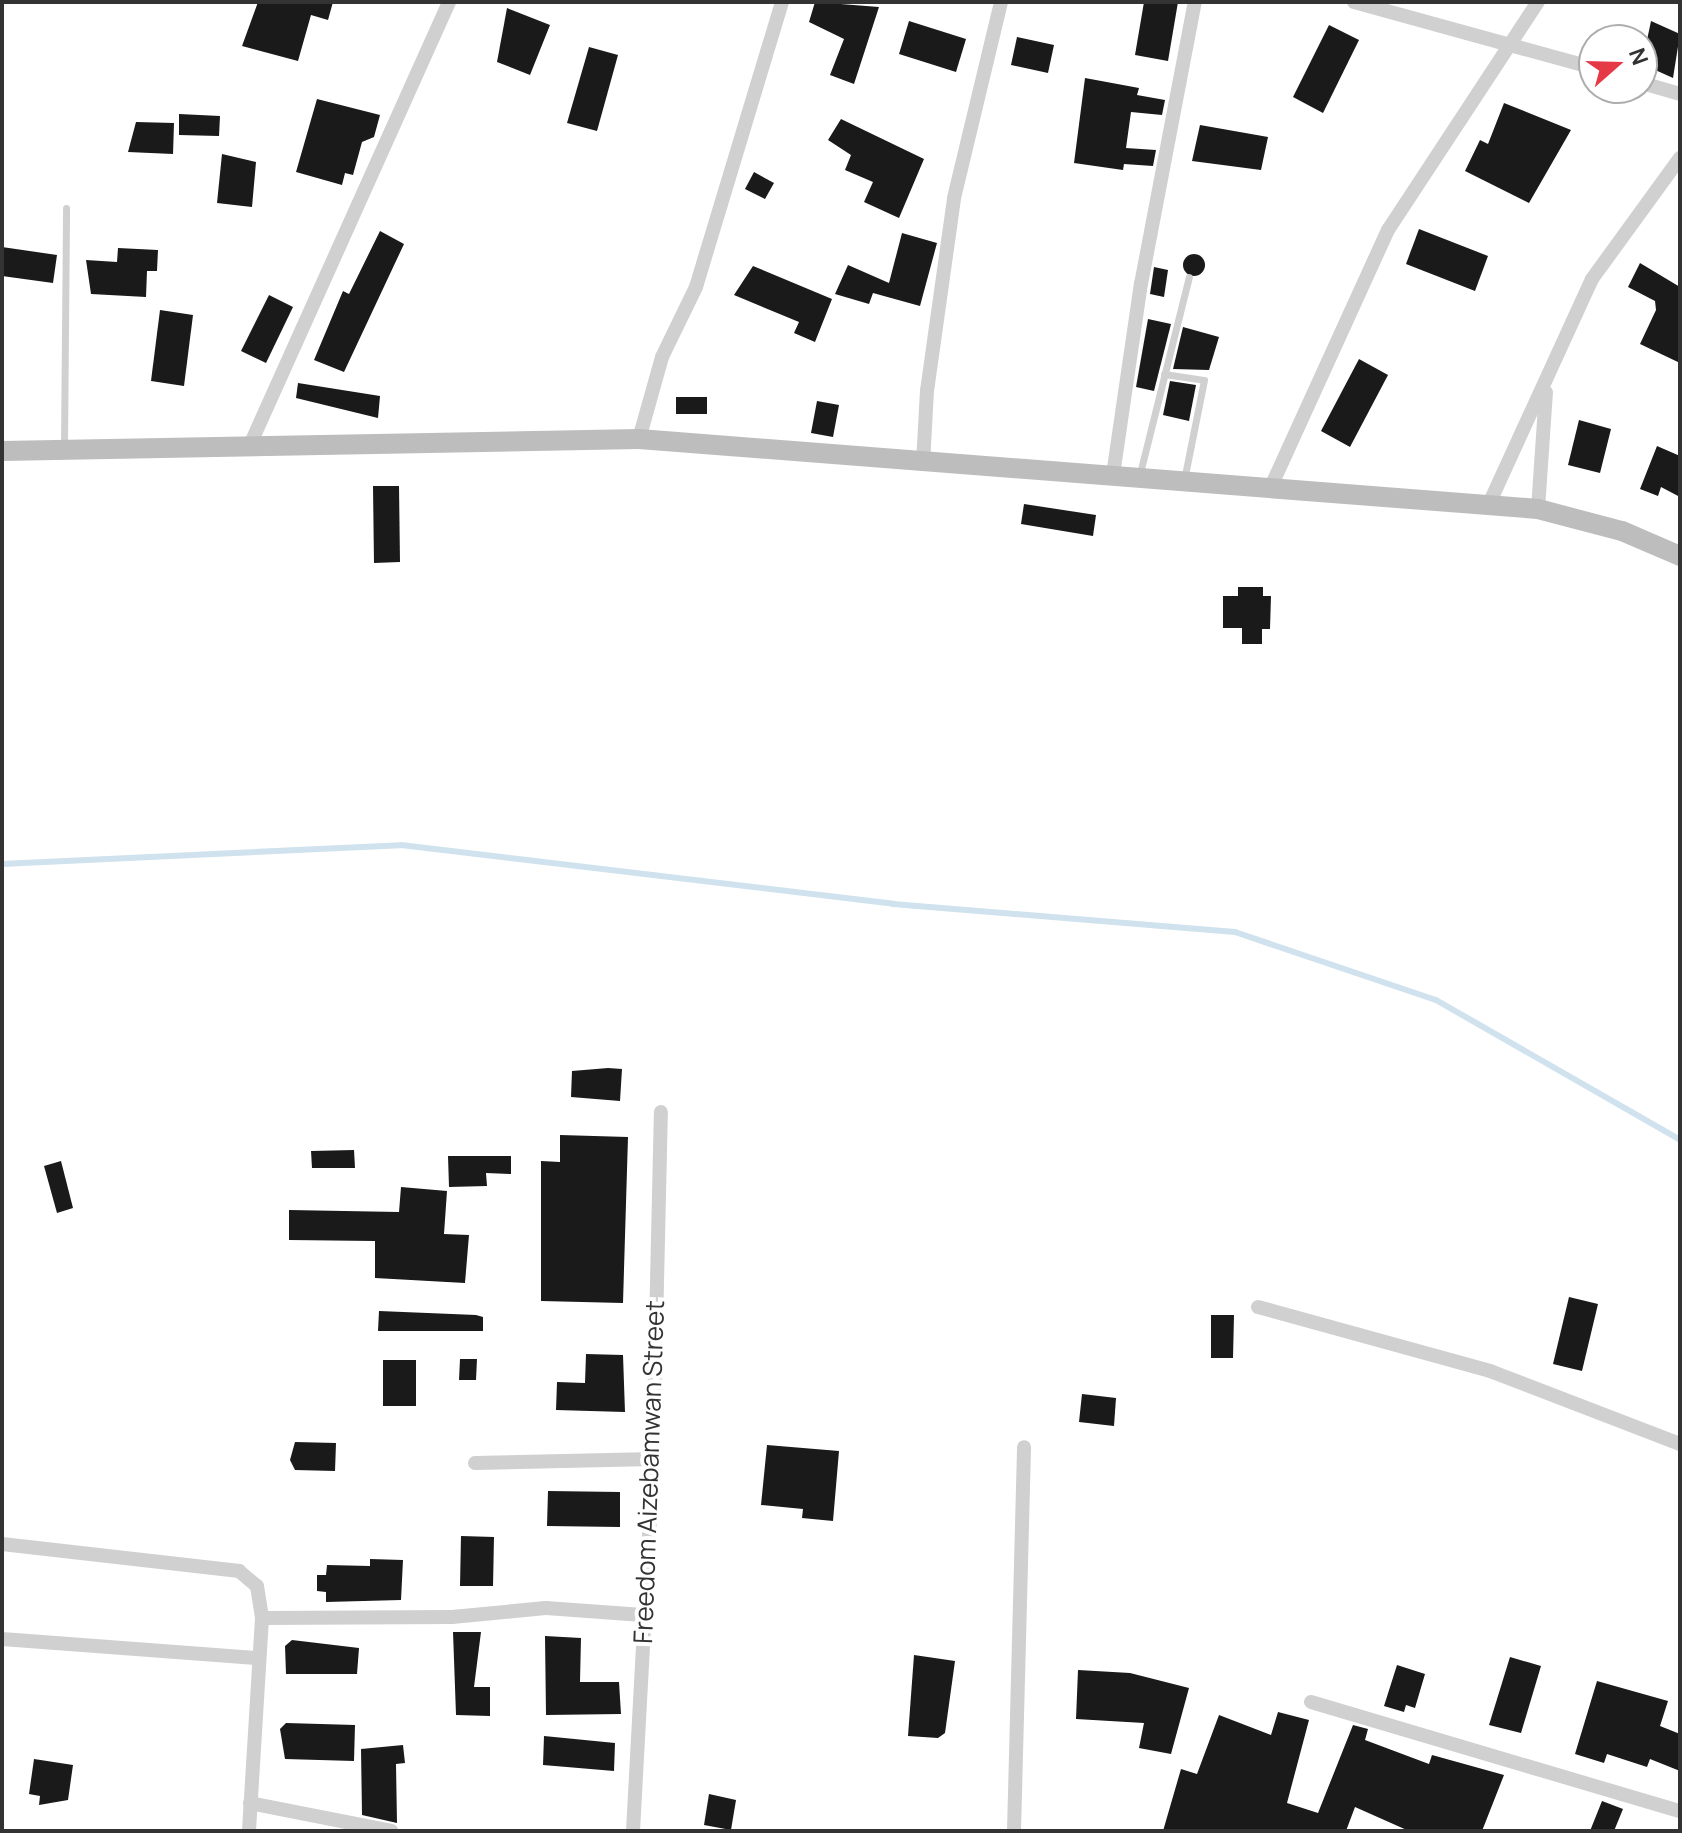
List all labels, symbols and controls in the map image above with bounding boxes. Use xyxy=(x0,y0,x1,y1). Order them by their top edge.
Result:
north arrow xyxy=(1578,24,1658,104)
text: N xyxy=(1622,44,1655,69)
street label: Freedom Aizebamwan Street xyxy=(627,1300,671,1644)

